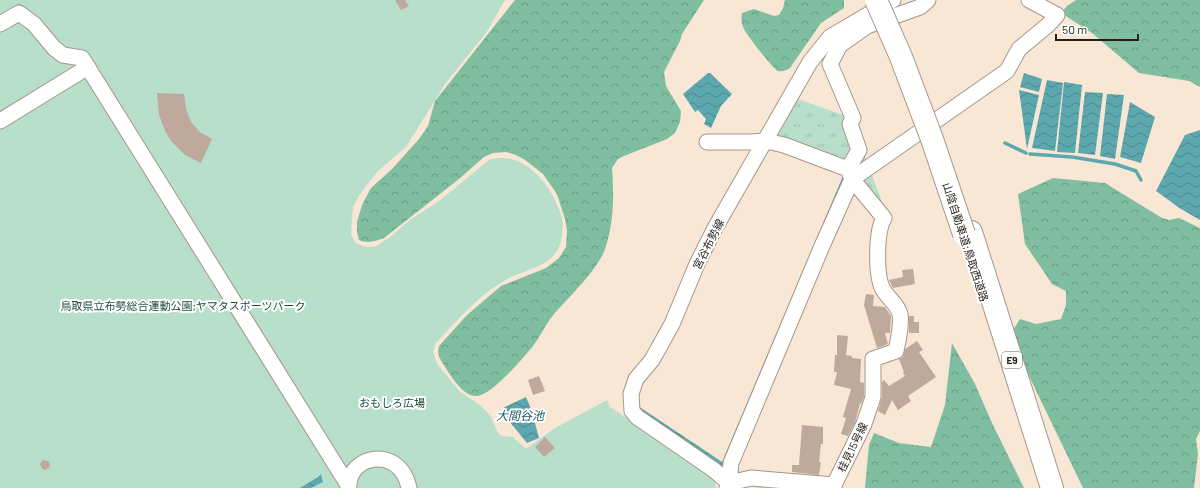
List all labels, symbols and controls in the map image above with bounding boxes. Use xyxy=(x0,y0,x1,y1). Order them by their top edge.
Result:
scale bar xyxy=(1056,16,1138,42)
text: 50 m xyxy=(1062,22,1087,36)
street label: 山陰自動車道;鳥取西道路 xyxy=(941,181,991,303)
street label: 宮谷布勢線 xyxy=(690,217,726,271)
park label: 鳥取県立布勢総合運動公園;ヤマタスポーツパーク xyxy=(60,299,306,312)
road number: E9 xyxy=(1002,352,1022,368)
park label: おもしろ広場 xyxy=(359,396,425,409)
water label: 大間谷池 xyxy=(496,408,545,422)
street label: 桂見15号線 xyxy=(834,420,870,474)

